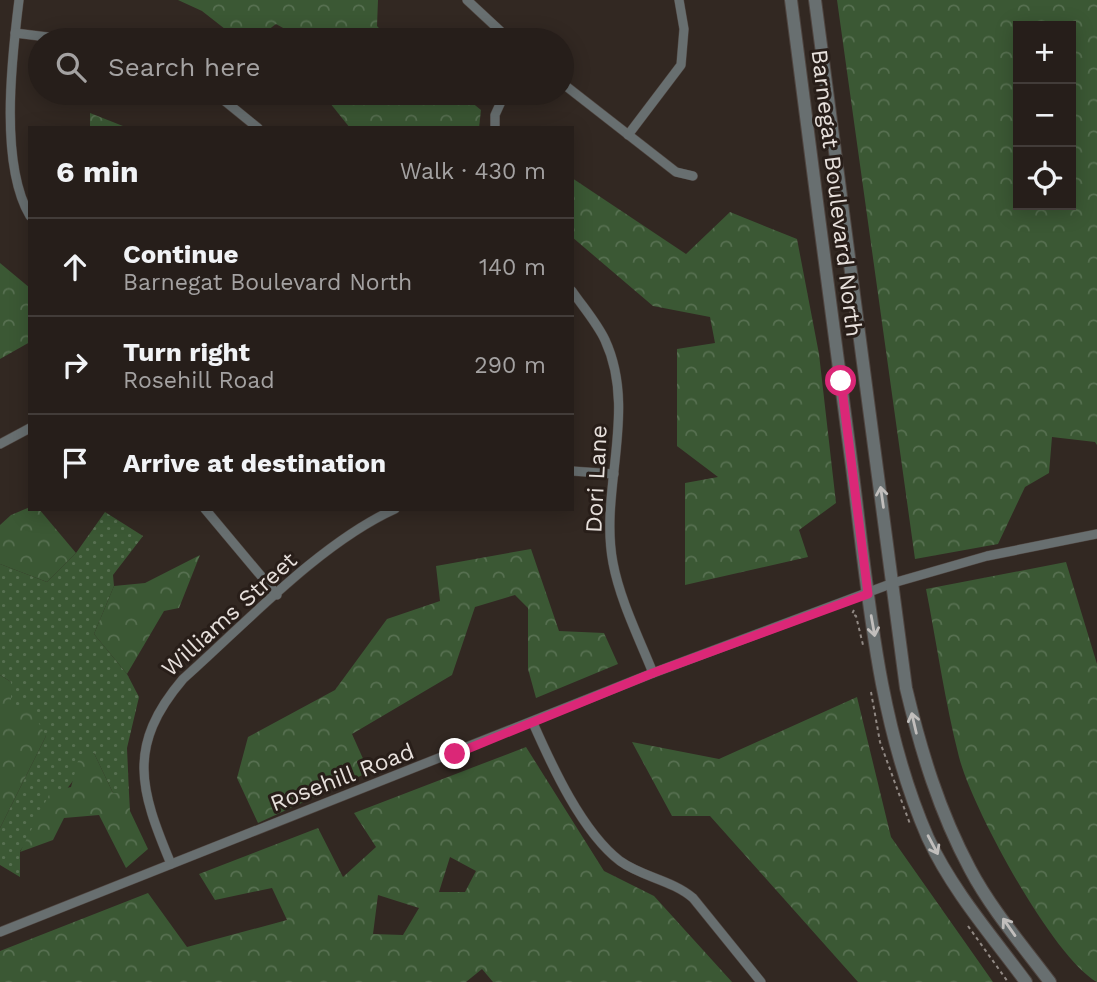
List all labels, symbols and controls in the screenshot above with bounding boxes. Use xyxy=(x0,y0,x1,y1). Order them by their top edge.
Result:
map controls xyxy=(1013,21,1076,210)
button: + xyxy=(1013,21,1076,84)
search box xyxy=(28,28,574,105)
icon: search xyxy=(52,48,90,86)
street label: Barnegat Boulevard North xyxy=(805,48,868,338)
text: Search here xyxy=(108,52,260,82)
button: − xyxy=(1013,84,1076,147)
button: locate xyxy=(1013,147,1076,210)
text: 6 min xyxy=(56,154,139,189)
text: Walk · 430 m xyxy=(400,158,546,185)
text: Continue xyxy=(123,239,239,269)
icon: ahead xyxy=(56,248,94,286)
text: 140 m xyxy=(479,254,546,281)
text: Barnegat Boulevard North xyxy=(123,269,412,296)
text: Turn right xyxy=(123,337,250,367)
icon: right xyxy=(56,346,94,384)
text: 290 m xyxy=(474,352,546,379)
route start xyxy=(825,365,856,396)
text: Rosehill Road xyxy=(123,367,275,394)
street label: Dori Lane xyxy=(580,424,613,534)
icon: arrive xyxy=(56,444,94,482)
text: Arrive at destination xyxy=(123,448,386,478)
one-way arrow xyxy=(875,487,888,509)
street label: Williams Street xyxy=(156,546,303,682)
one-way arrow xyxy=(867,614,880,637)
one-way arrow xyxy=(907,712,920,734)
street label: Rosehill Road xyxy=(267,738,418,817)
route end xyxy=(439,738,470,769)
one-way arrow xyxy=(926,834,940,855)
one-way arrow xyxy=(1002,918,1016,937)

